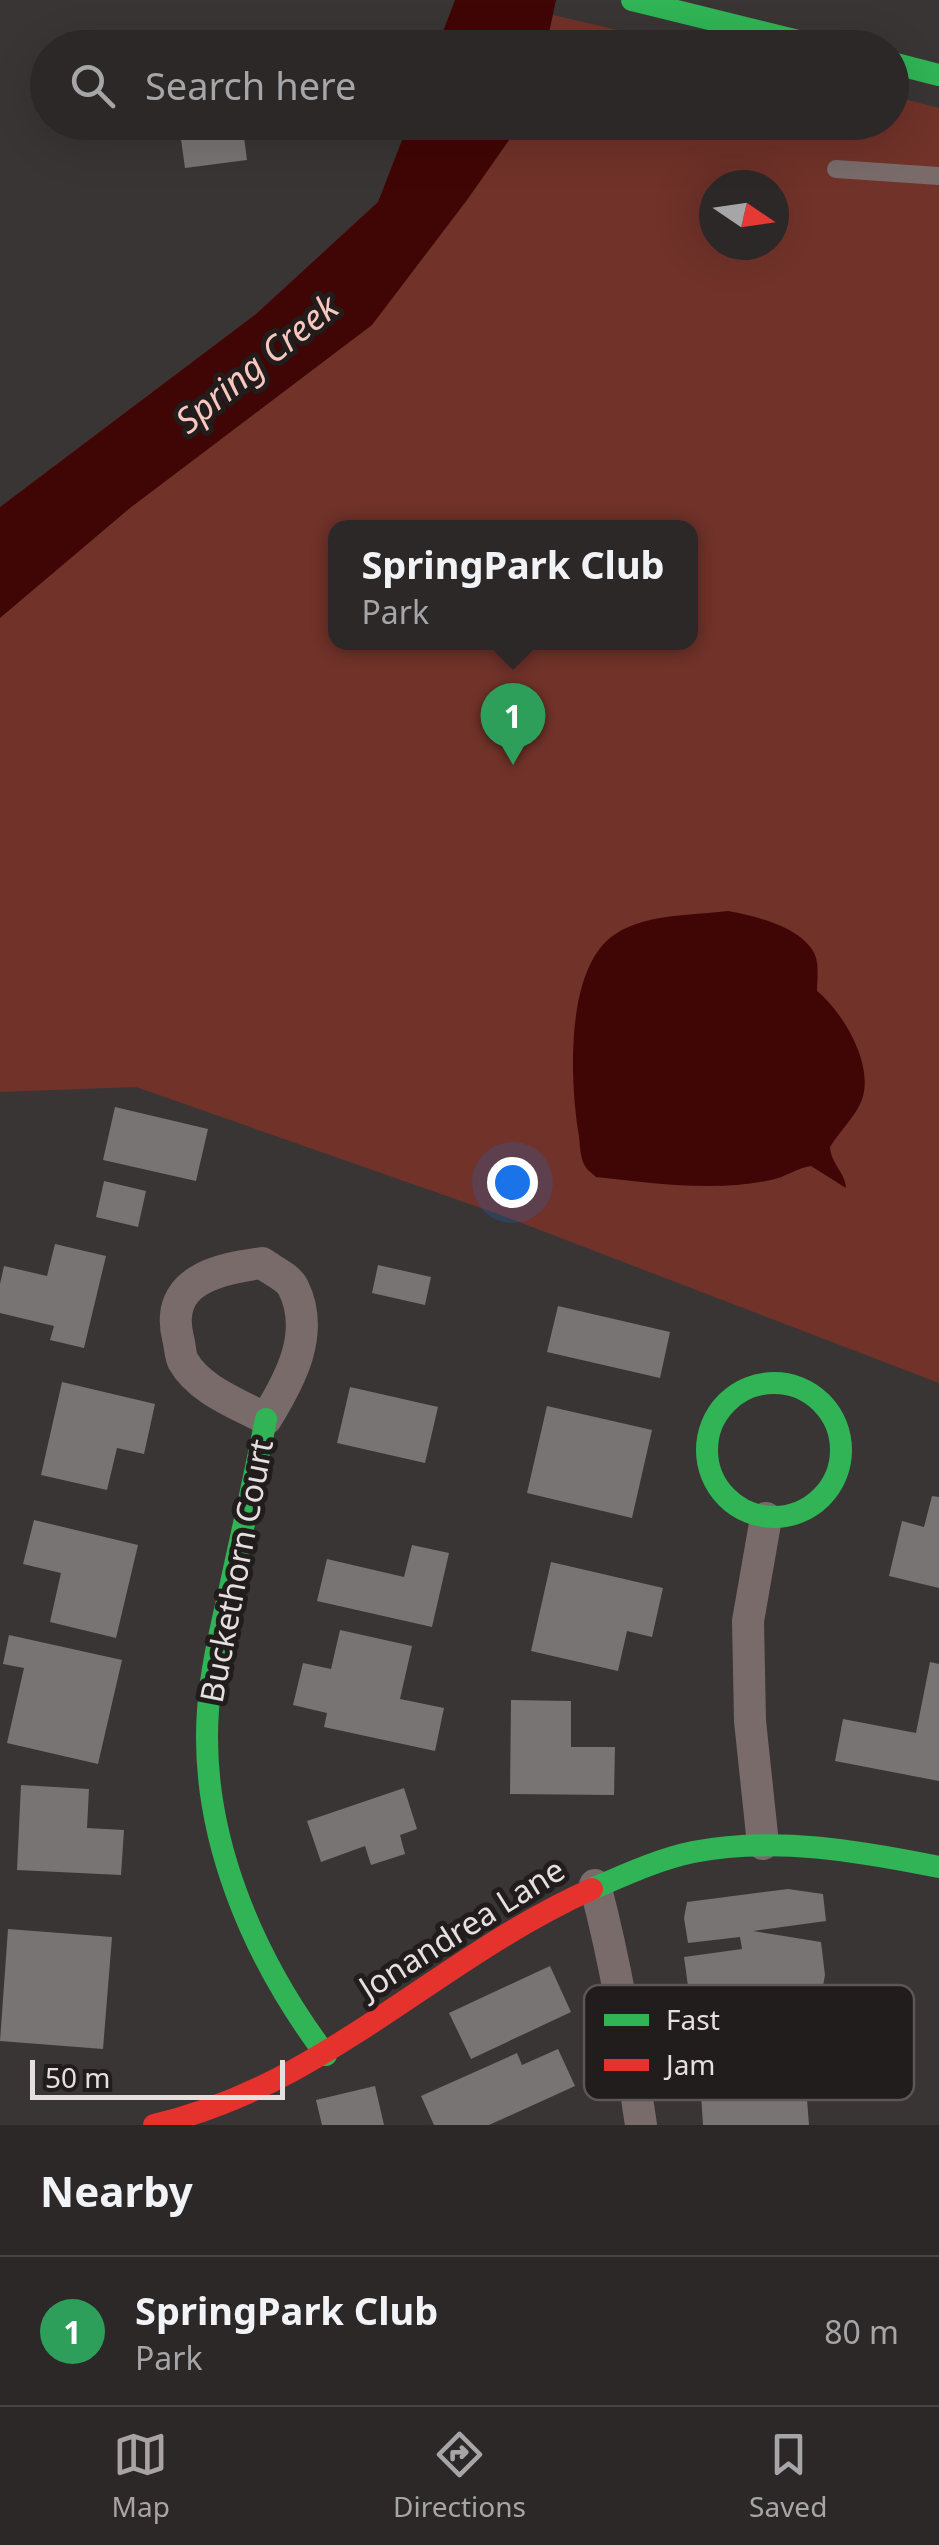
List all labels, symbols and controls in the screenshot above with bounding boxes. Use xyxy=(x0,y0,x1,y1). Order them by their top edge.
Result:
search box xyxy=(30,30,909,140)
icon: search xyxy=(65,58,120,113)
text: Search here xyxy=(145,59,356,111)
north arrow xyxy=(699,170,789,260)
water label: Spring Creek xyxy=(165,282,349,443)
popup xyxy=(328,520,698,650)
text: SpringPark Club xyxy=(361,538,665,590)
text: Park xyxy=(361,590,429,633)
pin: 1 xyxy=(480,682,546,765)
your location xyxy=(487,1157,538,1208)
street label: Buckethorn Court xyxy=(189,1435,282,1706)
street label: Jonandrea Lane xyxy=(348,1847,572,2010)
legend xyxy=(584,1985,914,2100)
text: Fast xyxy=(666,2000,720,2038)
text: Jam xyxy=(663,2045,716,2083)
scale bar xyxy=(30,2055,285,2100)
text: 50 m xyxy=(45,2058,111,2096)
text: Nearby xyxy=(40,2162,193,2219)
text: SpringPark Club xyxy=(135,2284,438,2336)
text: 1 xyxy=(63,2310,82,2353)
text: 80 m xyxy=(824,2310,899,2353)
text: Park xyxy=(135,2336,203,2379)
tab: Map xyxy=(112,2427,170,2525)
tab: Directions xyxy=(393,2427,526,2525)
tab: Saved xyxy=(749,2427,827,2525)

